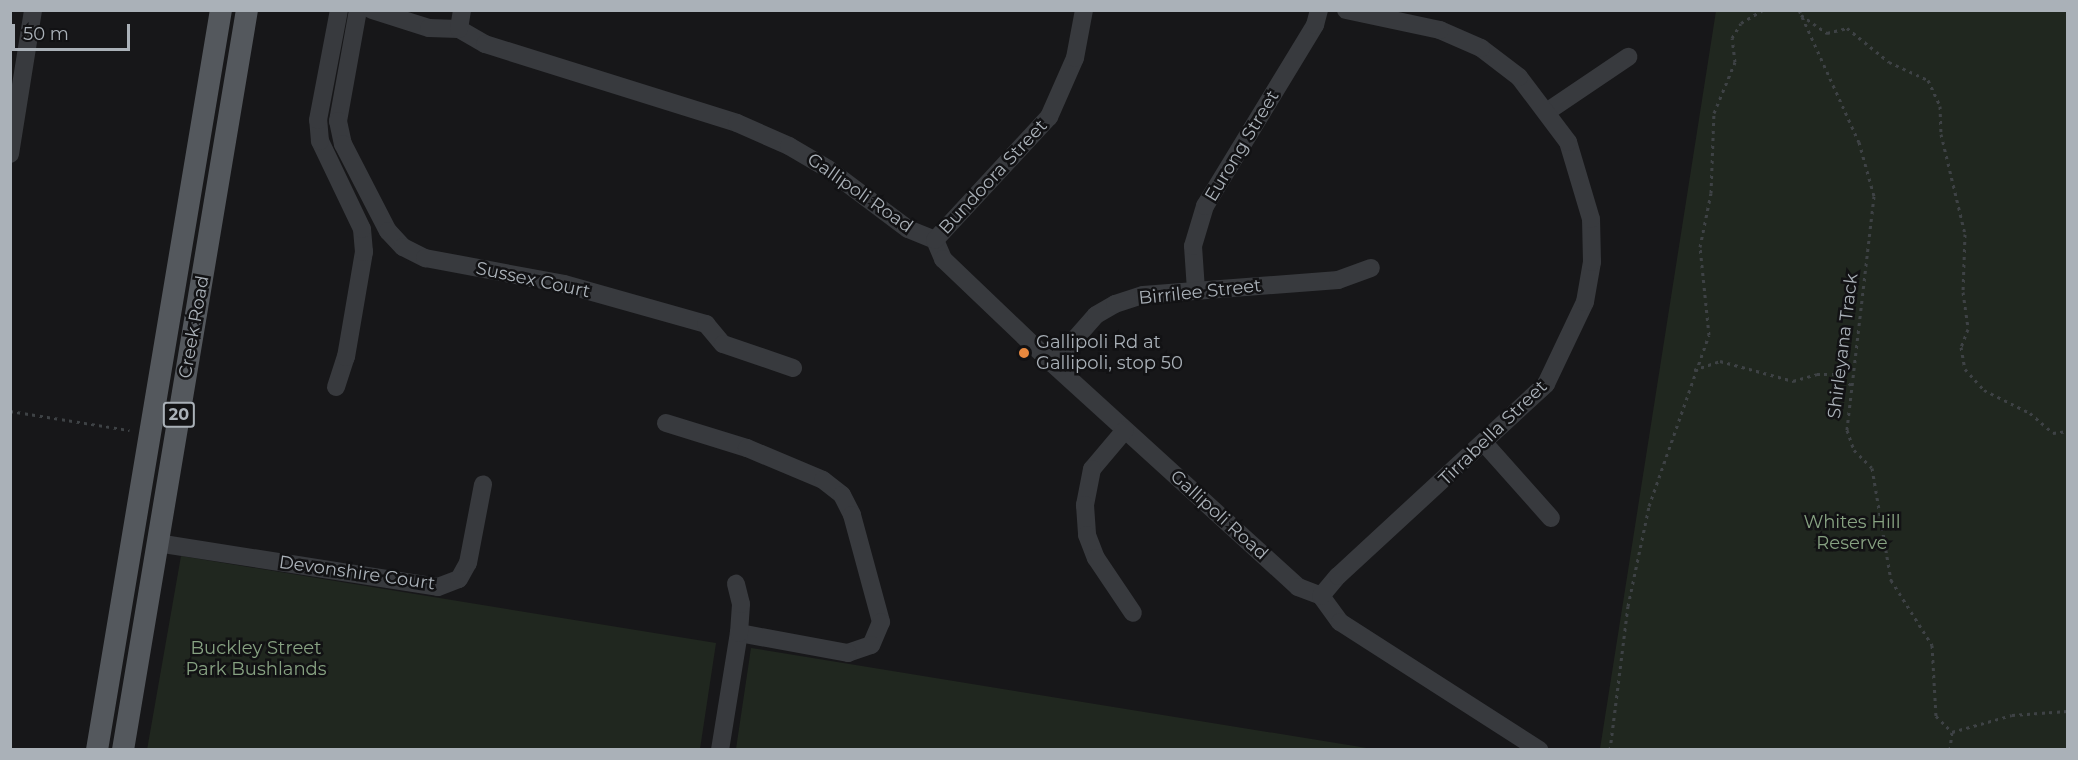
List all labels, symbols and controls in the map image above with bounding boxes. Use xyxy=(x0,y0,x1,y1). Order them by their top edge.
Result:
scale bar xyxy=(15,12,134,50)
text: 50 m xyxy=(23,23,69,45)
street label: Eurong Street xyxy=(1200,86,1284,206)
street label: Bundoora Street xyxy=(934,115,1052,239)
street label: Gallipoli Road xyxy=(803,149,917,237)
street label: Sussex Court xyxy=(474,257,592,303)
street label: Shirleyana Track xyxy=(1823,272,1863,420)
street label: Creek Road xyxy=(174,274,214,380)
street label: Birrilee Street xyxy=(1138,275,1262,309)
place label: Gallipoli Rd at Gallipoli, stop 50 xyxy=(1036,332,1183,374)
marker: Gallipoli Rd at Gallipoli, stop 50 xyxy=(1017,346,1031,360)
street label: Tirrabella Street xyxy=(1434,376,1552,490)
road number: 20 xyxy=(162,402,195,428)
street label: Gallipoli Road xyxy=(1166,465,1272,565)
park label: Whites Hill Reserve xyxy=(1803,512,1901,554)
street label: Devonshire Court xyxy=(278,551,436,595)
park label: Buckley Street Park Bushlands xyxy=(185,638,327,680)

